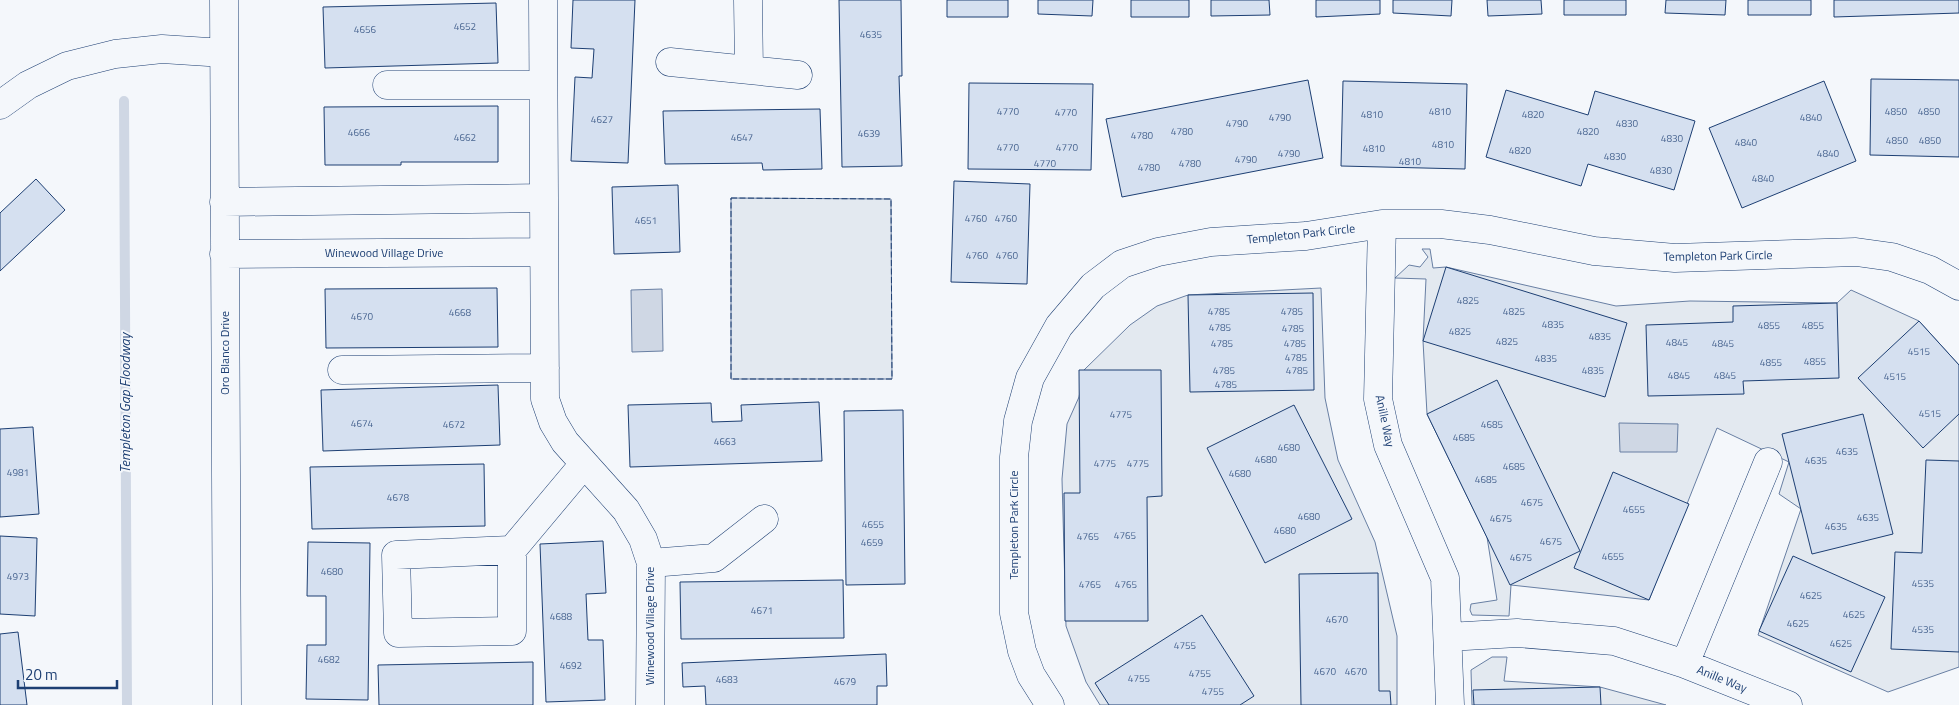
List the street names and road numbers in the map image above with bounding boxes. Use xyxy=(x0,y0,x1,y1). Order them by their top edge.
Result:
street label: Templeton Park Circle xyxy=(1246,218,1356,249)
street label: Winewood Village Drive xyxy=(325,243,443,262)
street label: Templeton Park Circle xyxy=(1663,245,1773,266)
street label: Oro Blanco Drive xyxy=(215,311,234,395)
street label: Anille Way xyxy=(1371,393,1400,449)
street label: Templeton Park Circle xyxy=(1004,471,1023,579)
street label: Winewood Village Drive xyxy=(640,567,659,685)
street label: Anille Way xyxy=(1694,660,1750,697)

